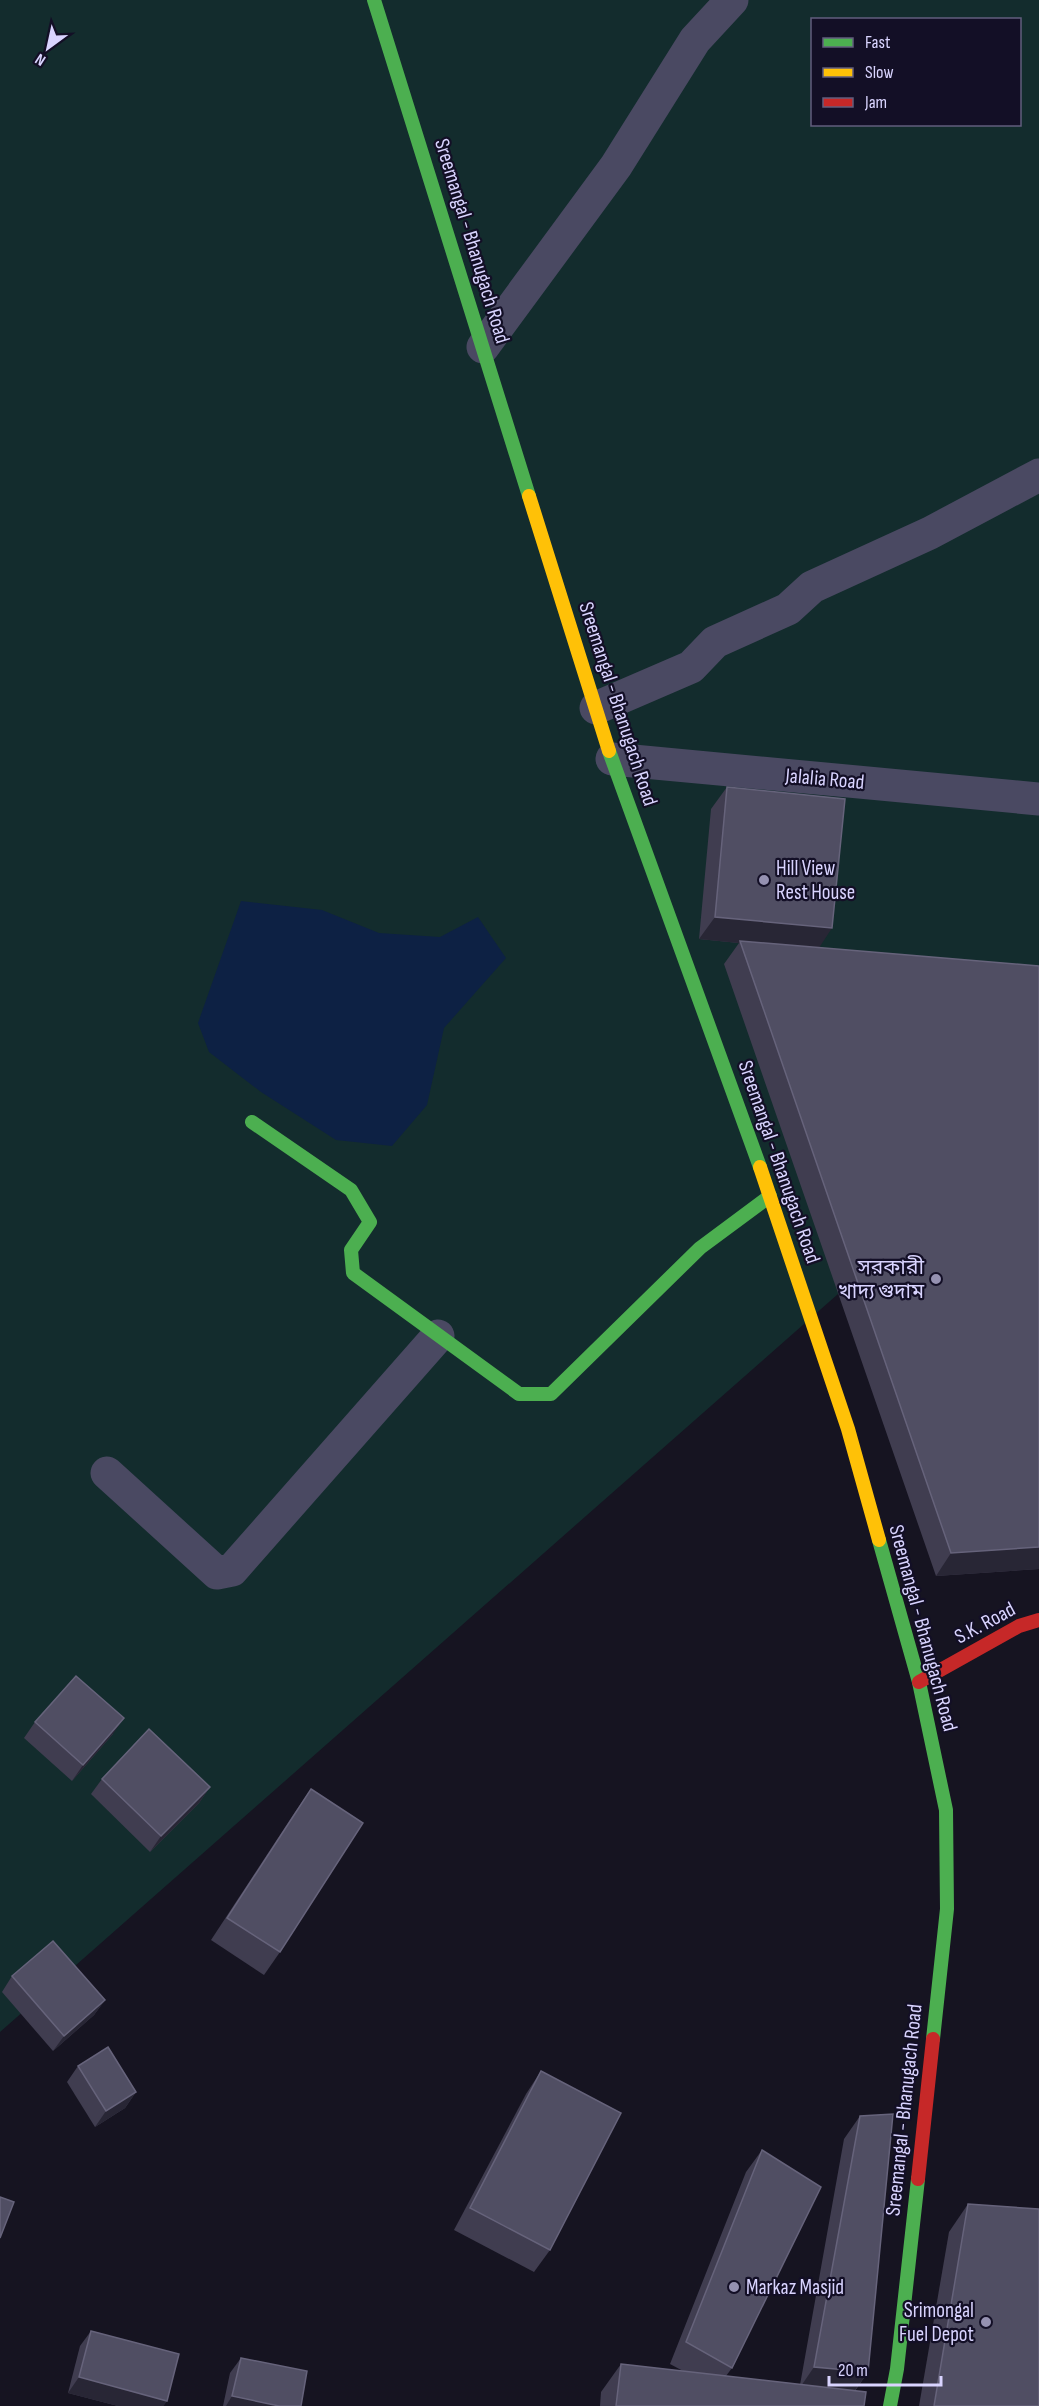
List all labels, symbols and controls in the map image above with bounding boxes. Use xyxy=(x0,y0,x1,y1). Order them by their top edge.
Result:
north arrow xyxy=(18,18,78,78)
legend xyxy=(811,18,1021,126)
text: Fast xyxy=(865,32,891,53)
text: N xyxy=(32,49,49,70)
text: Slow xyxy=(865,62,894,83)
text: Jam xyxy=(864,92,887,113)
street label: Sreemangal - Bhanugach Road xyxy=(429,136,515,346)
street label: Sreemangal - Bhanugach Road xyxy=(573,599,663,809)
street label: Jalalia Road xyxy=(784,763,865,795)
place label: Hill View Rest House xyxy=(776,856,855,905)
marker: Hill View Rest House xyxy=(757,873,771,887)
street label: Sreemangal - Bhanugach Road xyxy=(733,1057,825,1267)
place label: সরকারী খাদ্য গুদাম xyxy=(838,1255,925,1304)
marker: সরকারী খাদ্য গুদাম xyxy=(929,1272,943,1286)
street label: Sreemangal - Bhanugach Road xyxy=(883,1522,963,1734)
street label: S.K. Road xyxy=(950,1597,1020,1649)
street label: Sreemangal - Bhanugach Road xyxy=(880,2003,928,2217)
place label: Markaz Masjid xyxy=(746,2275,844,2300)
marker: Markaz Masjid xyxy=(727,2280,741,2294)
place label: Srimongal Fuel Depot xyxy=(899,2298,974,2347)
marker: Srimongal Fuel Depot xyxy=(979,2315,993,2329)
scale bar xyxy=(829,2349,942,2387)
text: 20 m xyxy=(838,2360,868,2381)

